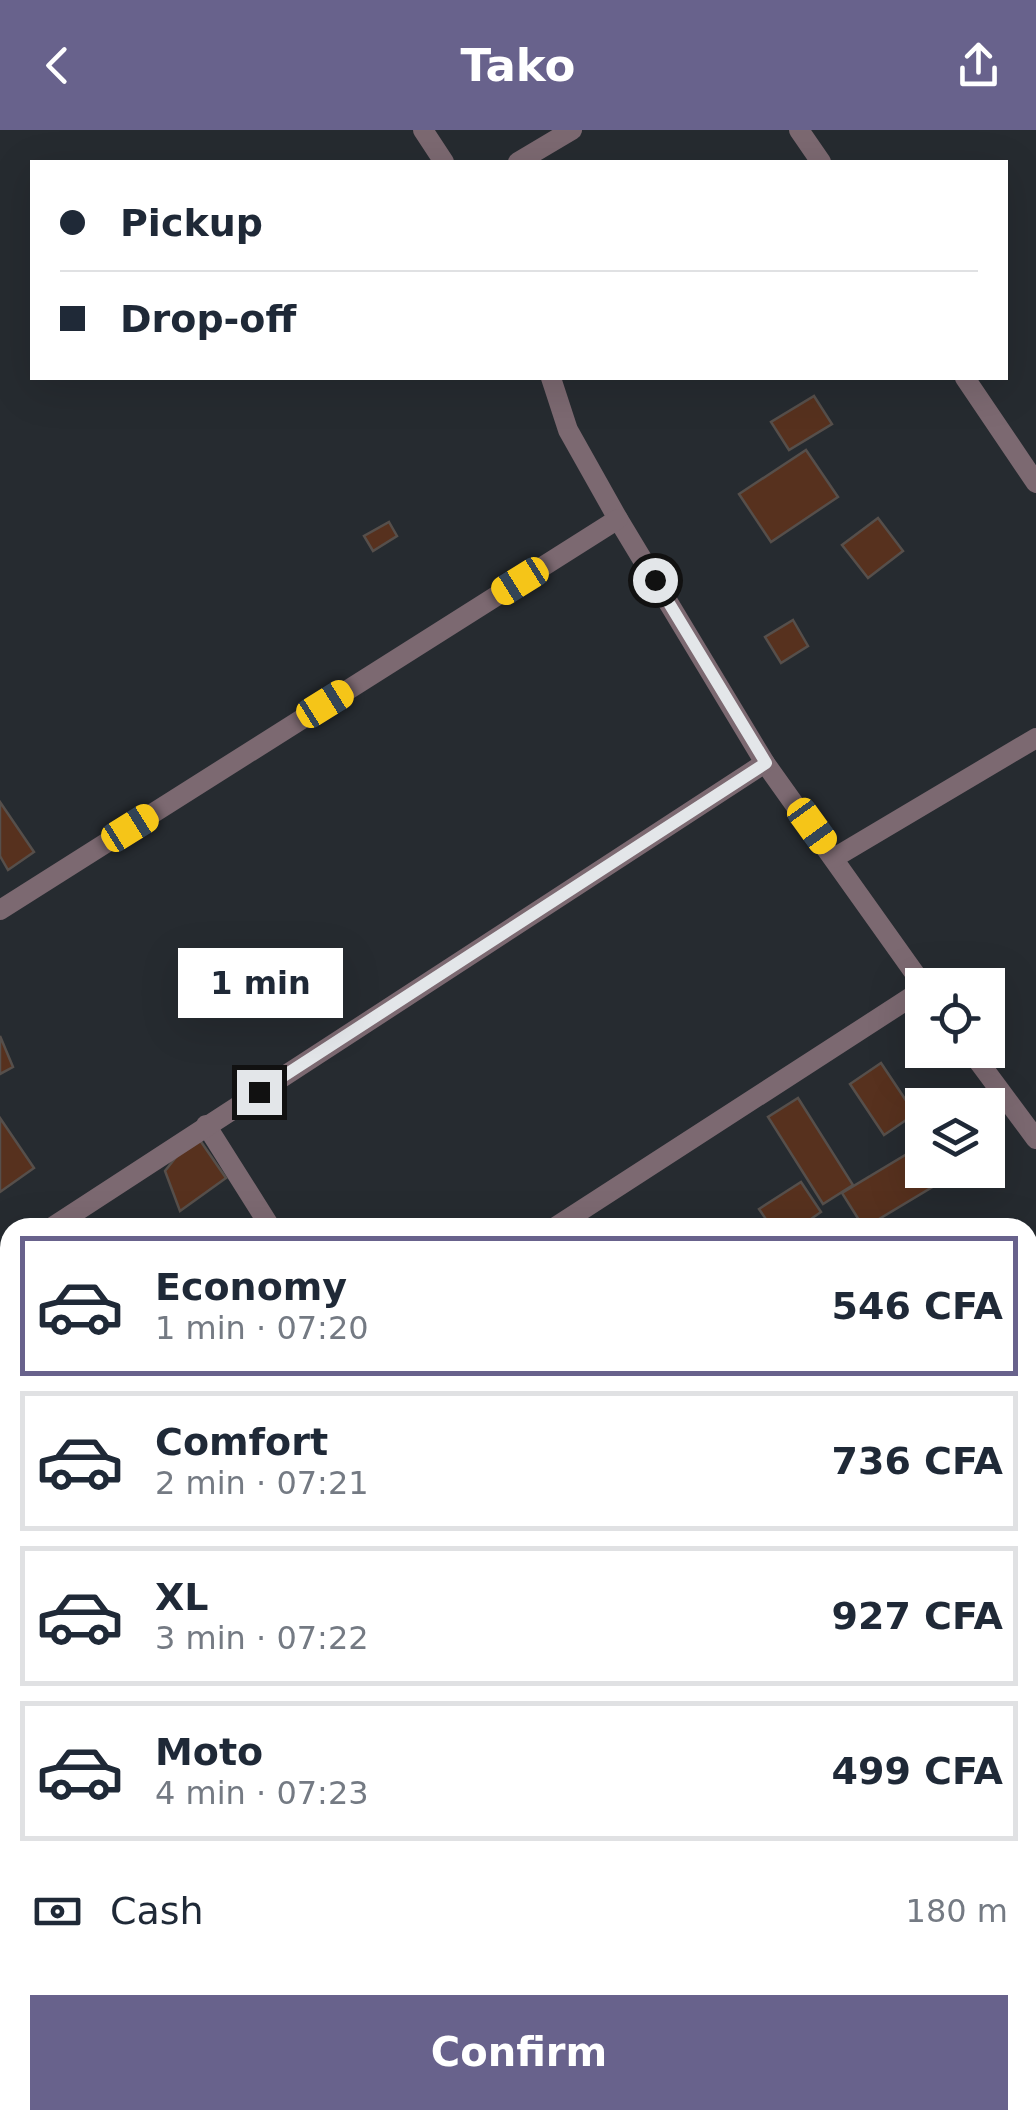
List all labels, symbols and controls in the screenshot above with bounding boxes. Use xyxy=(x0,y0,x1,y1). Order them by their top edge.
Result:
icon: back xyxy=(30,38,85,93)
icon: share xyxy=(951,38,1006,93)
text: Tako xyxy=(461,39,575,92)
text: Pickup xyxy=(120,201,263,245)
text: Drop-off xyxy=(120,297,296,341)
car xyxy=(487,552,553,610)
route start xyxy=(633,558,678,603)
car xyxy=(292,675,358,733)
car xyxy=(782,793,842,859)
car xyxy=(97,799,163,857)
callout: 1 min xyxy=(176,947,342,1017)
text: 1 min xyxy=(210,964,311,1002)
map controls xyxy=(905,968,1005,1188)
button: locate xyxy=(905,968,1005,1068)
route end xyxy=(237,1070,282,1115)
button: layers xyxy=(905,1088,1005,1188)
icon: car xyxy=(35,1261,125,1351)
text: Economy xyxy=(155,1265,347,1309)
text: 546 CFA xyxy=(832,1284,1003,1328)
text: 1 min · 07:20 xyxy=(155,1309,369,1347)
icon: car xyxy=(35,1416,125,1506)
text: Comfort xyxy=(155,1420,328,1464)
text: 736 CFA xyxy=(832,1439,1003,1483)
text: 2 min · 07:21 xyxy=(155,1464,369,1502)
icon: car xyxy=(35,1571,125,1661)
text: XL xyxy=(155,1575,209,1619)
text: 927 CFA xyxy=(832,1594,1003,1638)
text: 3 min · 07:22 xyxy=(155,1619,369,1657)
icon: car xyxy=(35,1726,125,1816)
text: Moto xyxy=(155,1730,263,1774)
text: 499 CFA xyxy=(832,1749,1003,1793)
text: 4 min · 07:23 xyxy=(155,1774,369,1812)
icon: cash xyxy=(30,1884,85,1939)
text: Cash xyxy=(110,1889,204,1933)
text: 180 m xyxy=(906,1892,1008,1930)
button: Confirm xyxy=(30,1995,1008,2110)

